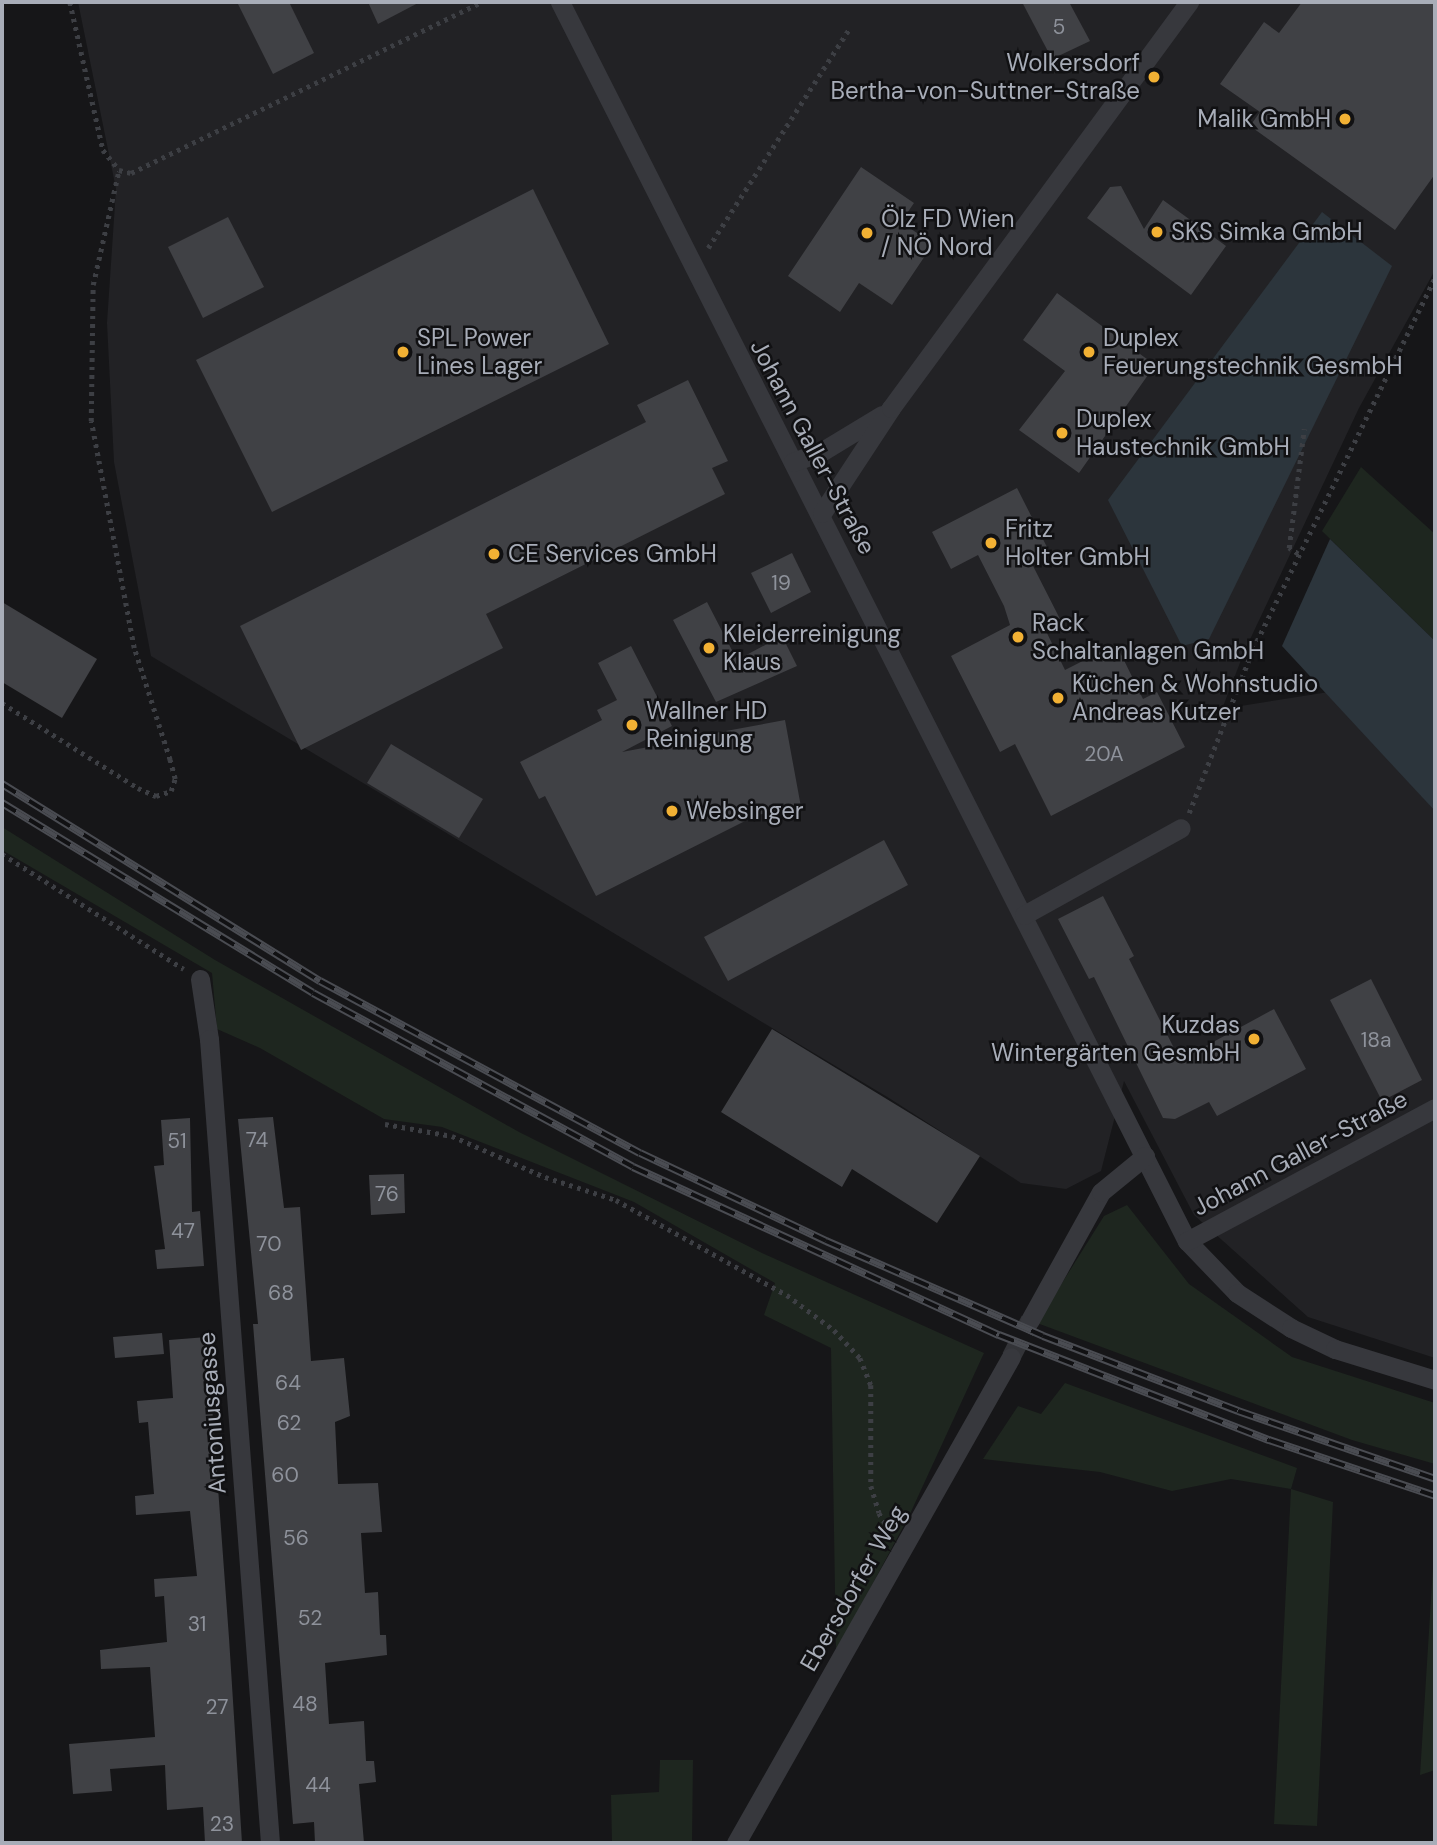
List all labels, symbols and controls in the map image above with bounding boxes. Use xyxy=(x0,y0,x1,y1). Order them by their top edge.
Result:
house number: 5 xyxy=(1053,14,1065,40)
place label: Wolkersdorf Bertha-von-Suttner-Straße xyxy=(831,49,1140,105)
marker: Wolkersdorf Bertha-von-Suttner-Straße xyxy=(1146,69,1162,85)
place label: Malik GmbH xyxy=(1197,105,1331,133)
marker: Malik GmbH xyxy=(1337,111,1353,127)
place label: Ölz FD Wien / NÖ Nord xyxy=(881,205,1014,261)
place label: SKS Simka GmbH xyxy=(1171,218,1363,246)
marker: SKS Simka GmbH xyxy=(1149,224,1165,240)
marker: Ölz FD Wien / NÖ Nord xyxy=(859,225,875,241)
place label: SPL Power Lines Lager xyxy=(417,324,542,380)
place label: Duplex Feuerungstechnik GesmbH xyxy=(1103,324,1403,380)
street label: Johann Galler-Straße xyxy=(744,335,882,559)
marker: SPL Power Lines Lager xyxy=(395,344,411,360)
marker: Duplex Feuerungstechnik GesmbH xyxy=(1081,344,1097,360)
place label: Duplex Haustechnik GmbH xyxy=(1076,405,1290,461)
marker: Duplex Haustechnik GmbH xyxy=(1054,425,1070,441)
place label: Fritz Holter GmbH xyxy=(1005,515,1150,571)
marker: Fritz Holter GmbH xyxy=(983,535,999,551)
place label: CE Services GmbH xyxy=(508,540,717,568)
marker: CE Services GmbH xyxy=(486,546,502,562)
house number: 19 xyxy=(771,570,791,596)
place label: Rack Schaltanlagen GmbH xyxy=(1032,609,1264,665)
place label: Kleiderreinigung Klaus xyxy=(723,620,901,676)
marker: Rack Schaltanlagen GmbH xyxy=(1010,629,1026,645)
marker: Kleiderreinigung Klaus xyxy=(701,640,717,656)
place label: Küchen & Wohnstudio Andreas Kutzer xyxy=(1072,670,1318,726)
marker: Küchen & Wohnstudio Andreas Kutzer xyxy=(1050,690,1066,706)
place label: Wallner HD Reinigung xyxy=(646,697,767,753)
marker: Wallner HD Reinigung xyxy=(624,717,640,733)
house number: 20A xyxy=(1084,741,1124,767)
place label: Websinger xyxy=(686,797,804,825)
marker: Websinger xyxy=(664,803,680,819)
place label: Kuzdas Wintergärten GesmbH xyxy=(991,1011,1240,1067)
house number: 18a xyxy=(1361,1027,1391,1053)
marker: Kuzdas Wintergärten GesmbH xyxy=(1246,1031,1262,1047)
street label: Johann Galler-Straße xyxy=(1188,1084,1412,1222)
house number: 74 xyxy=(246,1127,268,1153)
house number: 51 xyxy=(167,1128,187,1154)
house number: 76 xyxy=(375,1181,399,1207)
house number: 47 xyxy=(171,1218,195,1244)
house number: 70 xyxy=(256,1231,282,1257)
house number: 68 xyxy=(268,1280,294,1306)
street label: Antoniusgasse xyxy=(192,1331,232,1495)
house number: 64 xyxy=(275,1370,301,1396)
house number: 62 xyxy=(277,1410,301,1436)
house number: 60 xyxy=(271,1462,299,1488)
street label: Ebersdorfer Weg xyxy=(794,1500,912,1676)
house number: 56 xyxy=(283,1525,309,1551)
house number: 52 xyxy=(298,1605,322,1631)
house number: 31 xyxy=(188,1611,206,1637)
house number: 48 xyxy=(292,1691,318,1717)
house number: 27 xyxy=(206,1694,228,1720)
house number: 44 xyxy=(305,1772,331,1798)
house number: 23 xyxy=(210,1811,234,1837)

